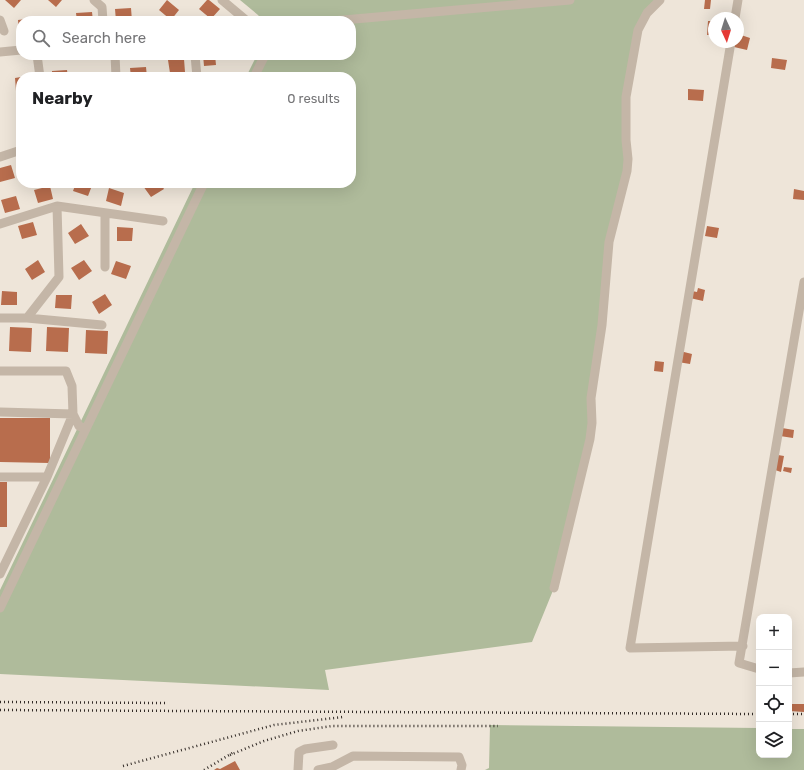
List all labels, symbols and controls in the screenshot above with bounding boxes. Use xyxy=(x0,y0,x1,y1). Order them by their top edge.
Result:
north arrow xyxy=(708,12,744,48)
search box xyxy=(16,16,356,60)
icon: search xyxy=(30,27,52,49)
text: Search here xyxy=(62,29,146,47)
text: Nearby xyxy=(32,88,93,108)
text: 0 results xyxy=(287,91,340,106)
map controls xyxy=(756,614,792,758)
button: + xyxy=(756,614,792,650)
button: − xyxy=(756,650,792,686)
button: locate xyxy=(756,686,792,722)
button: layers xyxy=(756,722,792,758)

